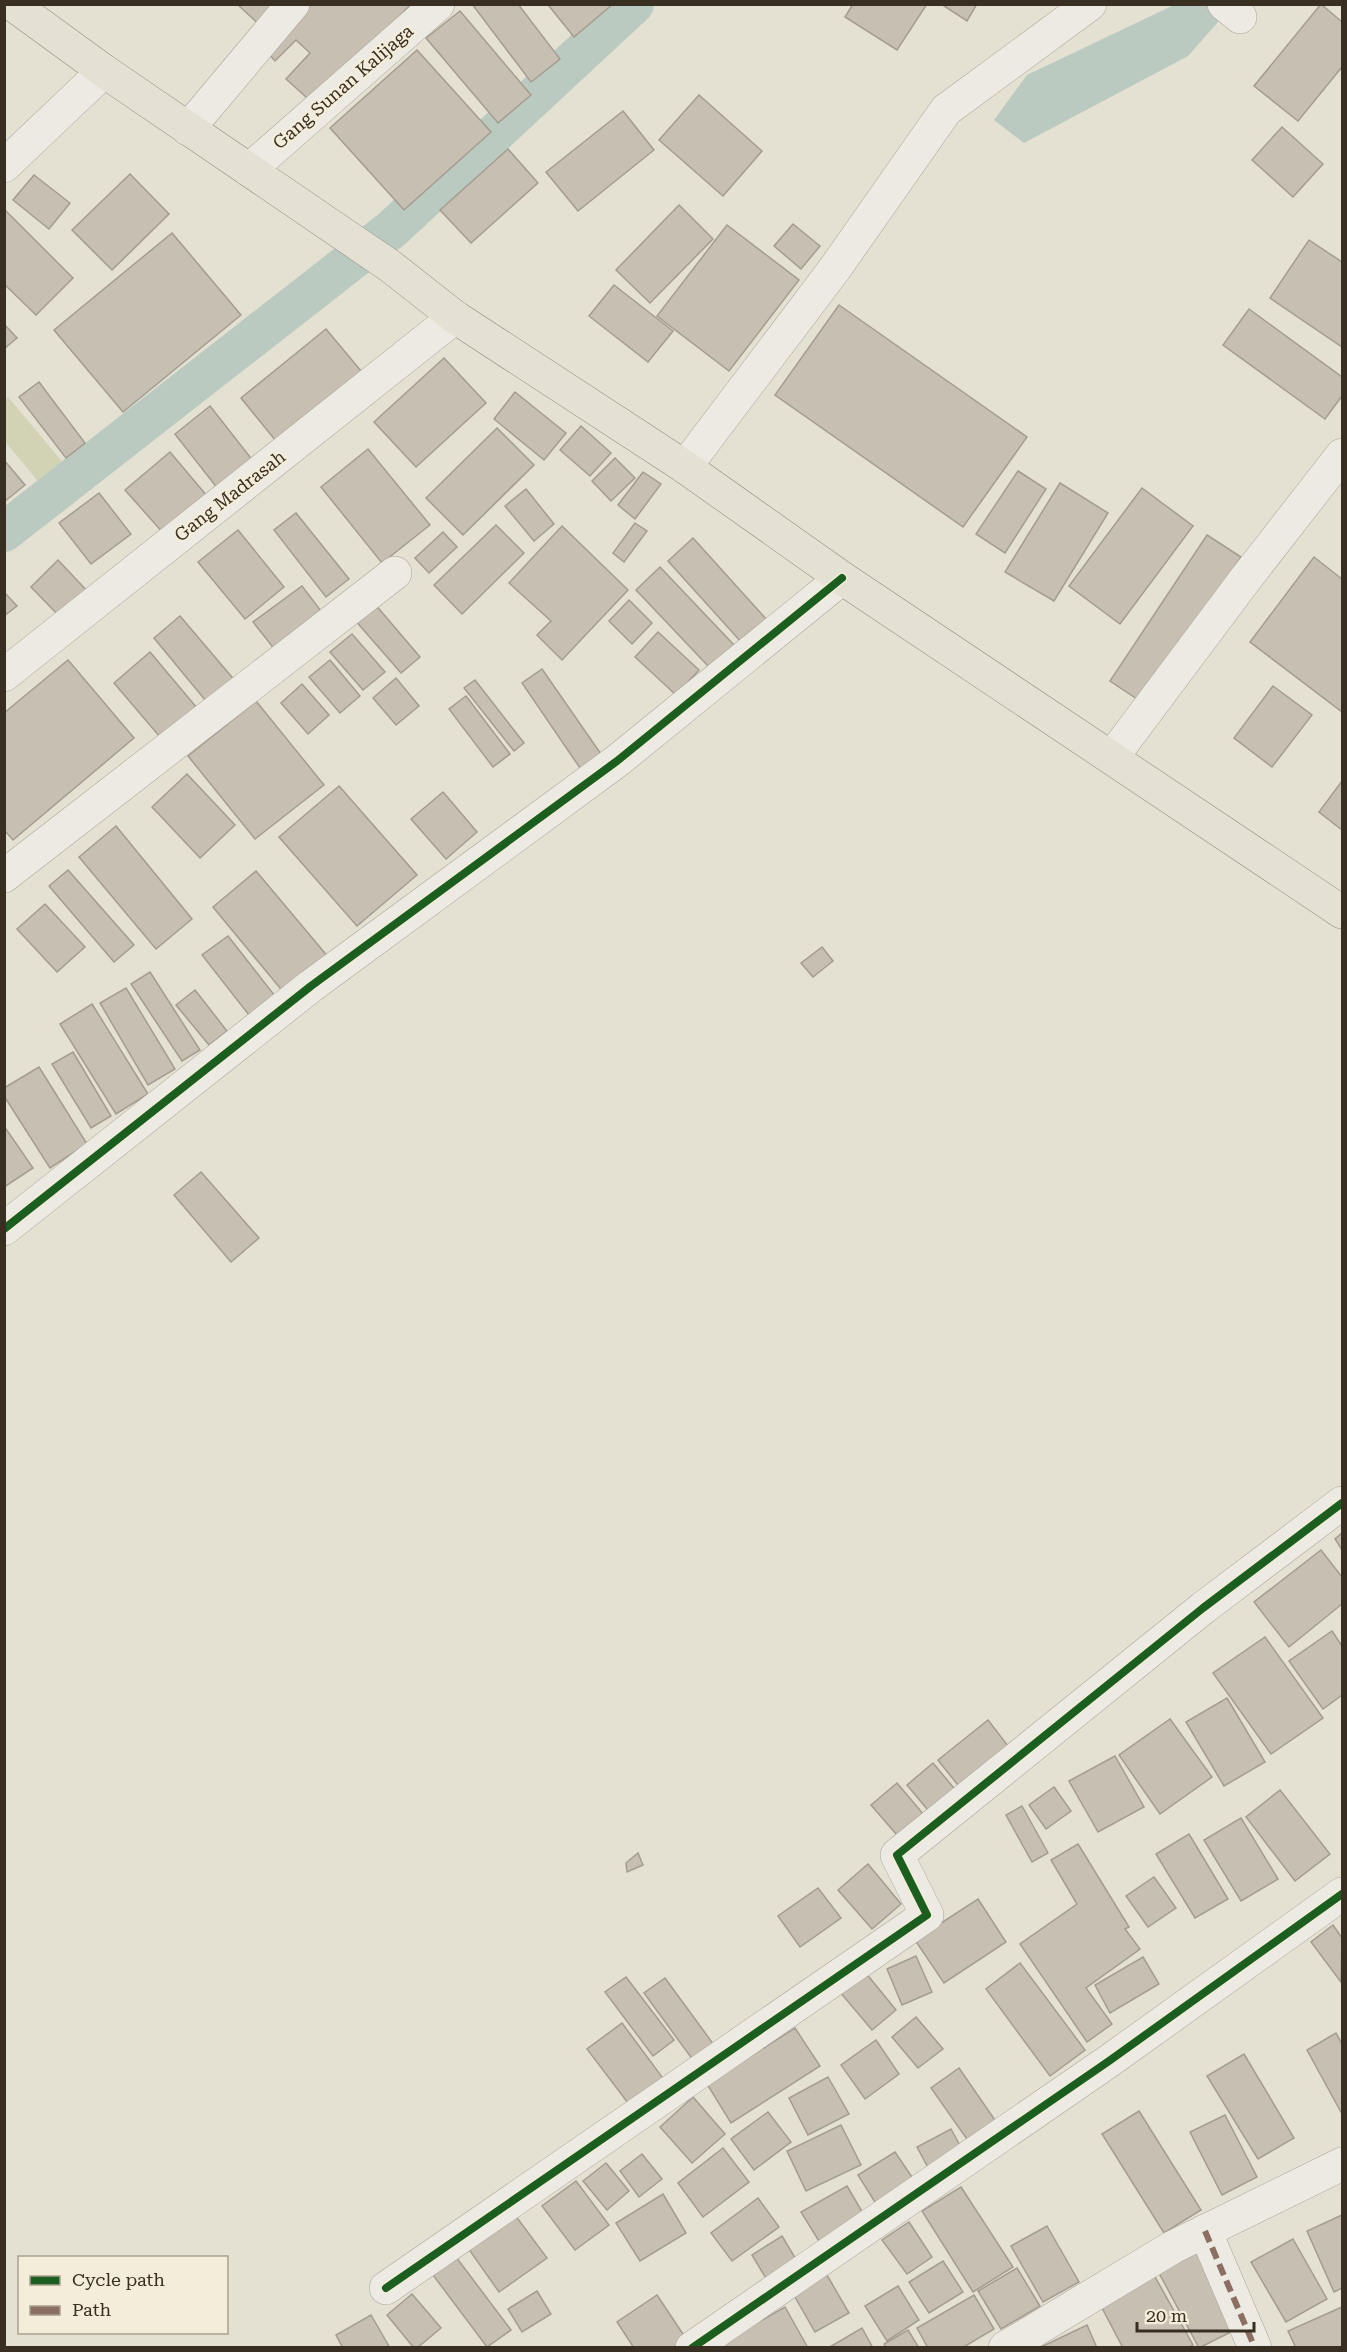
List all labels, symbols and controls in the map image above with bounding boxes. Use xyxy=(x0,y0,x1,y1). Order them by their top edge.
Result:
street label: Gang Sunan Kalijaga xyxy=(268,20,417,153)
street label: Gang Madrasah xyxy=(170,445,290,546)
legend xyxy=(18,2256,228,2334)
text: Cycle path xyxy=(72,2269,165,2290)
scale bar xyxy=(1137,2295,1254,2333)
text: Path xyxy=(72,2299,111,2320)
text: 20 m xyxy=(1146,2305,1187,2326)

